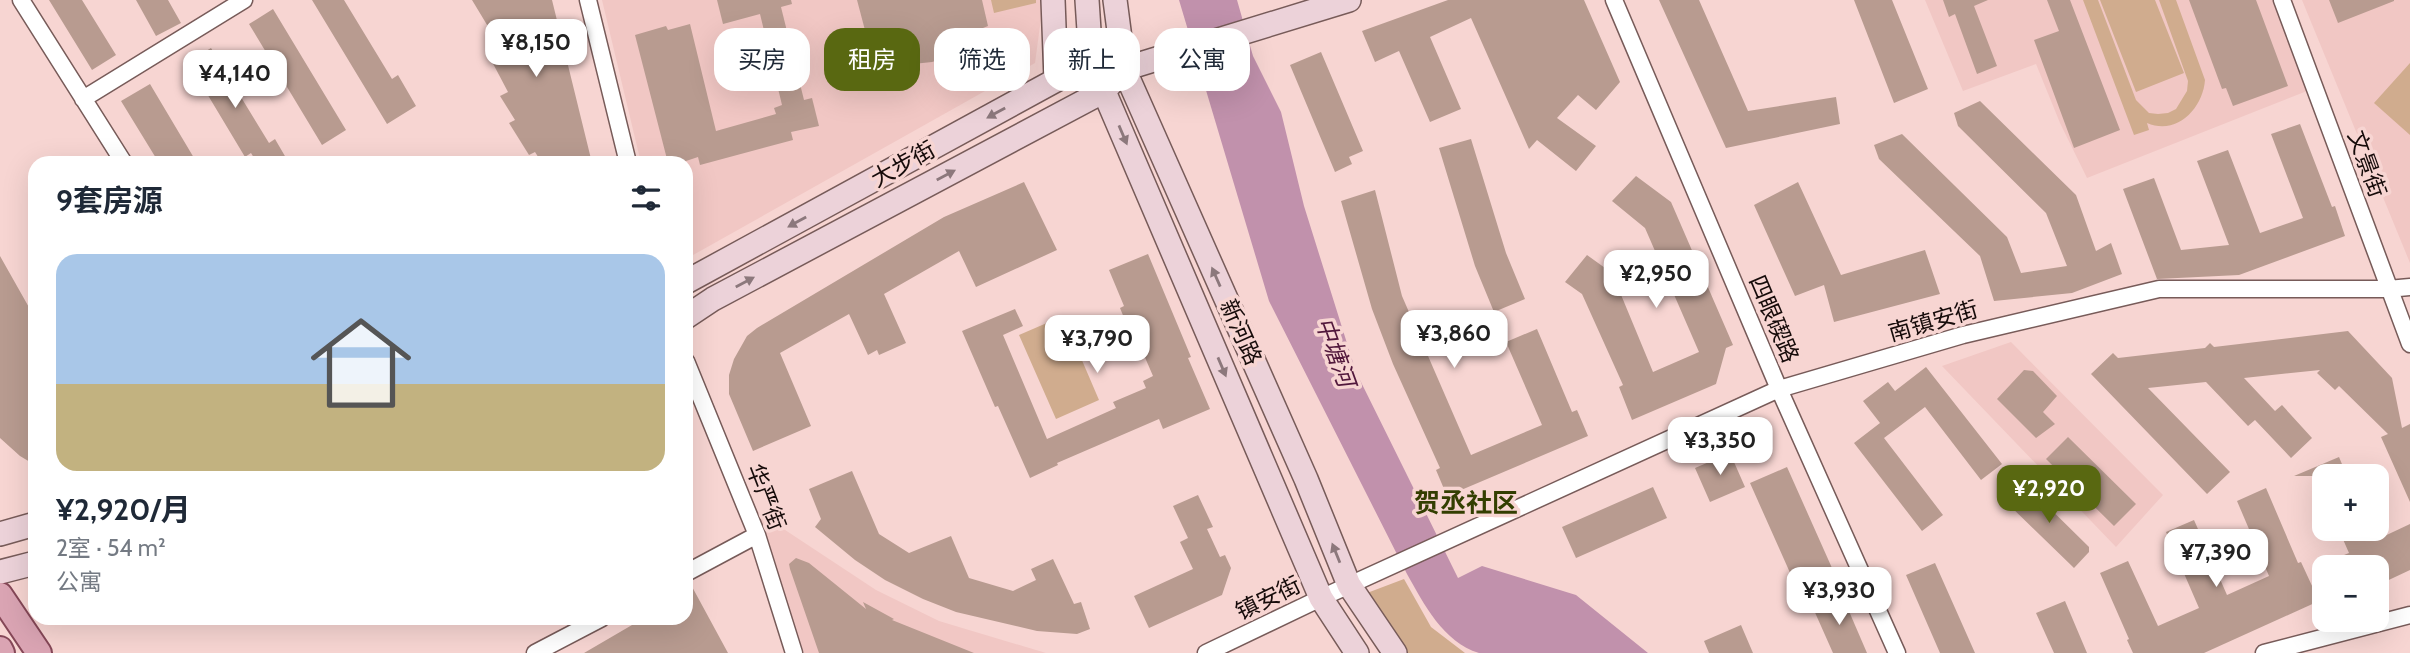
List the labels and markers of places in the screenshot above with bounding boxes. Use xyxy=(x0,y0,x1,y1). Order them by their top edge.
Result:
pin: ¥8,150 xyxy=(479,20,593,79)
pin: ¥4,140 xyxy=(178,50,292,110)
pin: ¥2,950 xyxy=(1599,250,1713,310)
pin: ¥3,860 xyxy=(1397,310,1511,370)
pin: ¥3,790 xyxy=(1040,316,1154,375)
pin: ¥3,350 xyxy=(1663,418,1777,477)
pin: ¥2,920 xyxy=(1992,466,2106,525)
pin: ¥7,390 xyxy=(2159,530,2273,589)
pin: ¥3,930 xyxy=(1782,568,1896,627)

